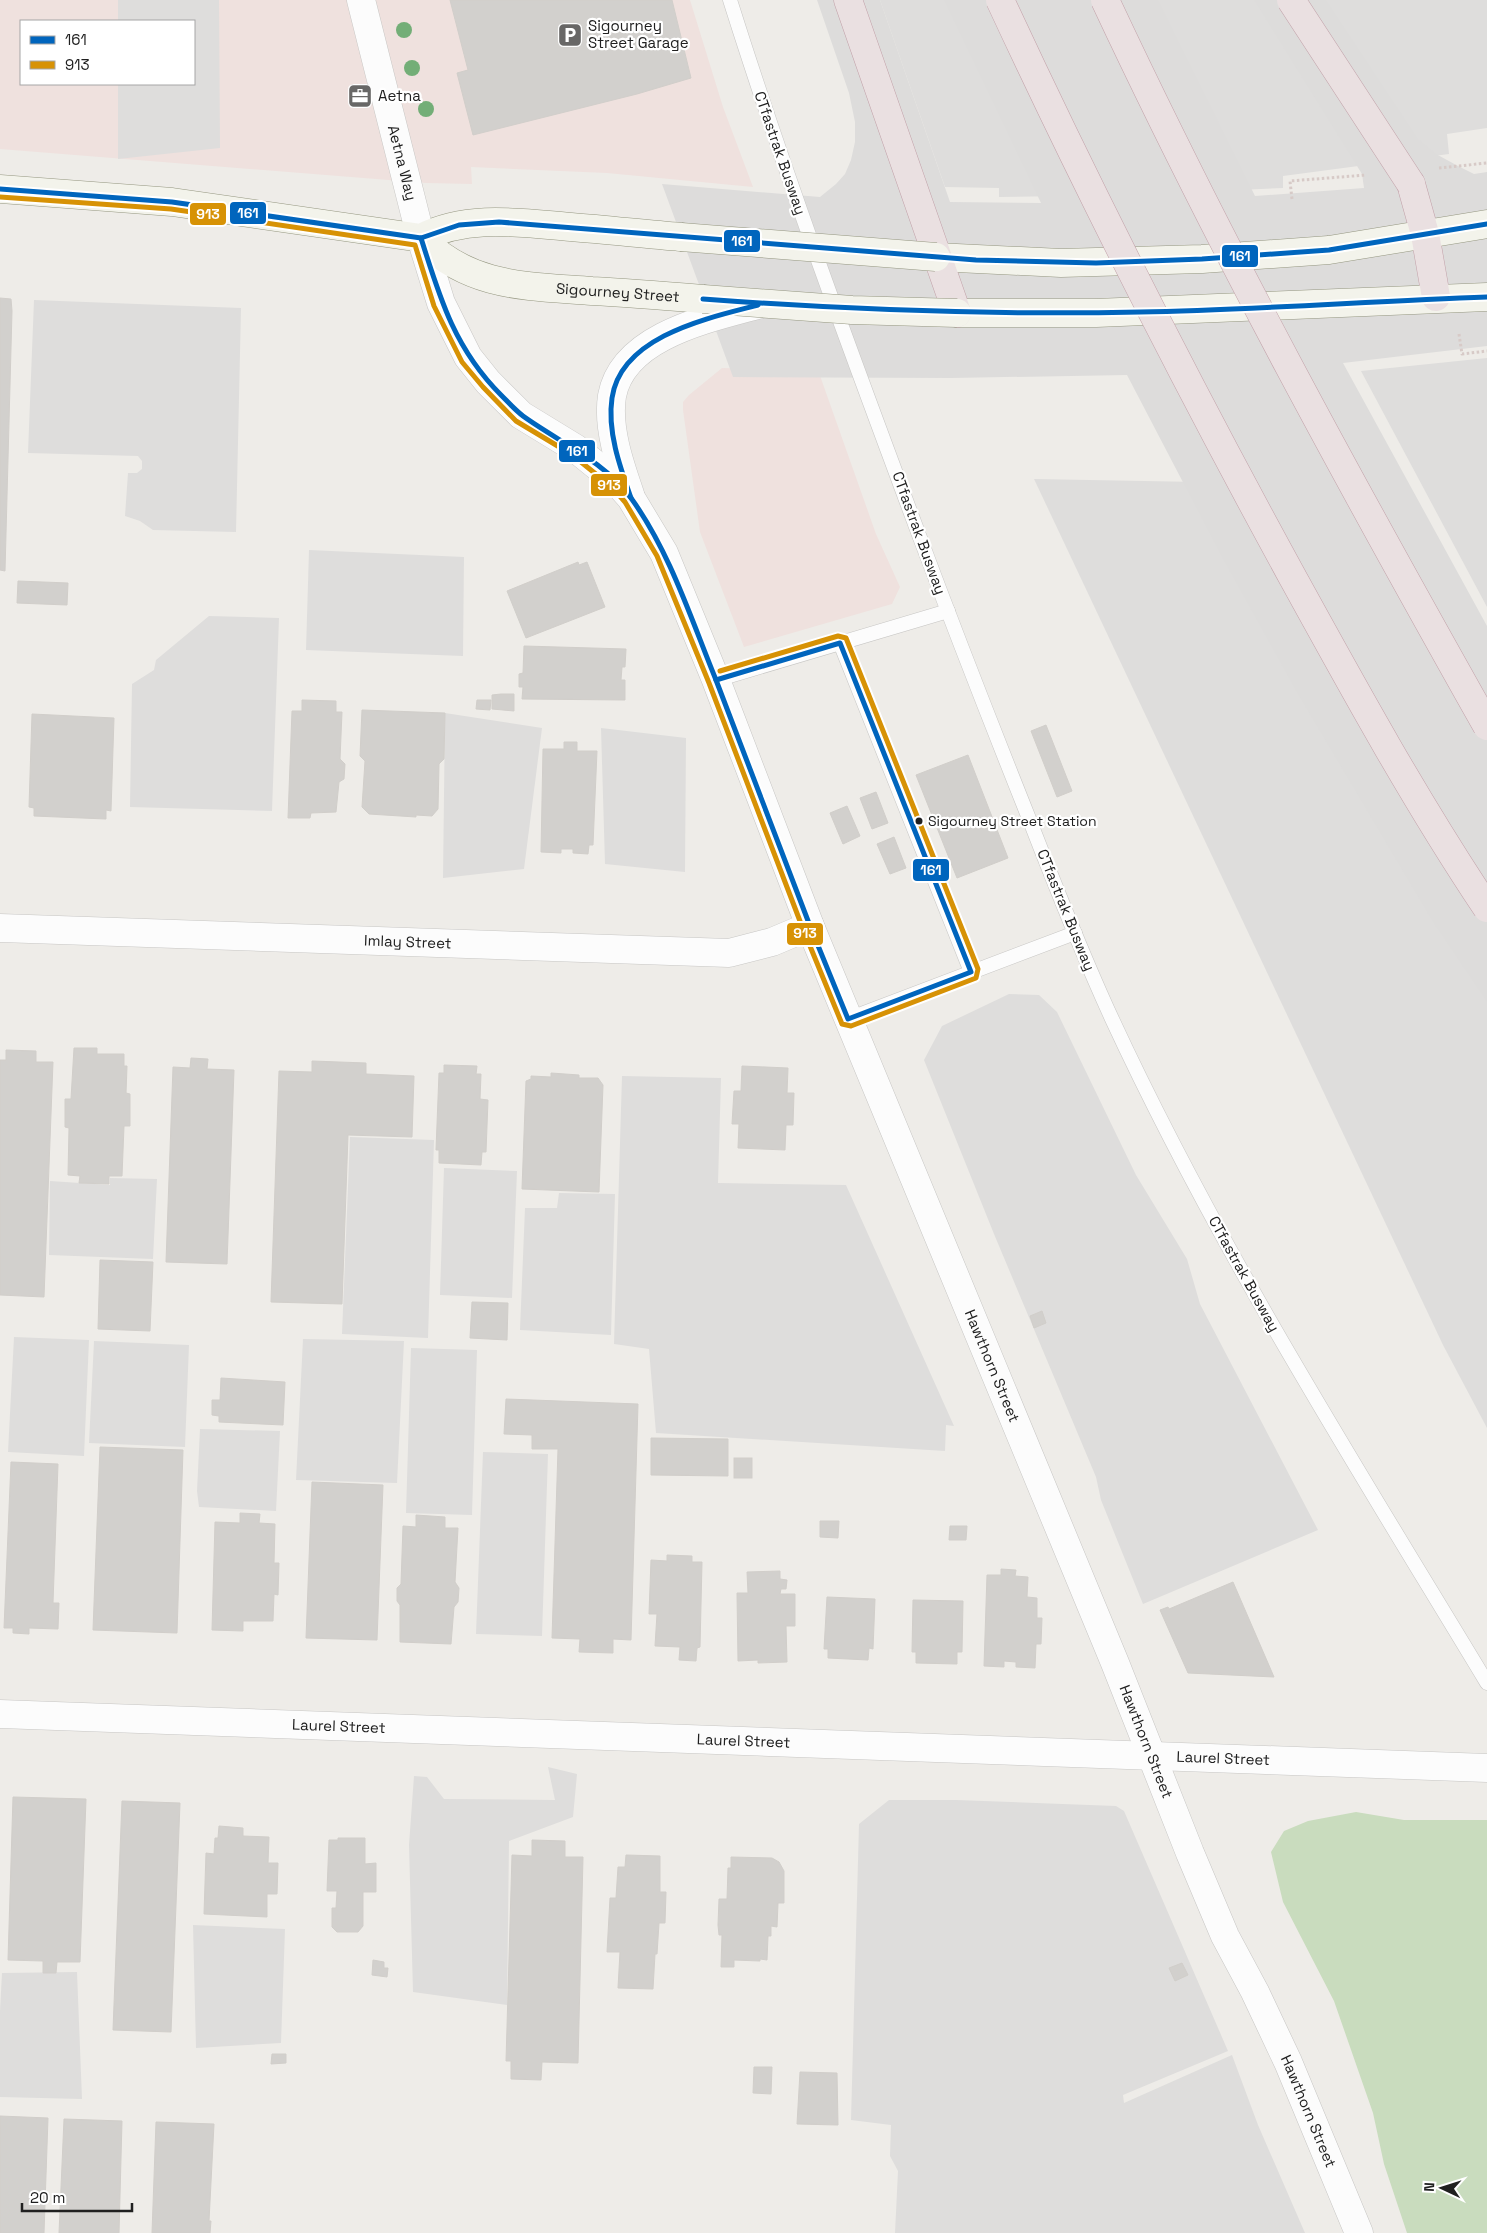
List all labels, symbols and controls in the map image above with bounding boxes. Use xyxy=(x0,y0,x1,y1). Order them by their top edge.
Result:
place label: Sigourney Street Garage xyxy=(588,16,689,52)
legend xyxy=(20,20,195,85)
parking icon: Sigourney Street Garage xyxy=(557,22,583,48)
text: 161 xyxy=(65,30,87,49)
text: 913 xyxy=(65,55,90,74)
office icon: Aetna xyxy=(347,83,373,109)
place label: Aetna xyxy=(378,86,421,105)
street label: CTfastrak Busway xyxy=(750,88,811,217)
street label: Aetna Way xyxy=(384,123,421,203)
line badge: 161 xyxy=(229,201,267,225)
line badge: 913 xyxy=(189,202,227,226)
text: 161 xyxy=(237,204,259,222)
text: 913 xyxy=(196,205,220,223)
line badge: 161 xyxy=(723,229,761,253)
text: 161 xyxy=(731,232,753,250)
line badge: 161 xyxy=(1221,244,1259,268)
text: 161 xyxy=(1229,247,1251,265)
street label: Sigourney Street xyxy=(555,279,680,306)
line badge: 161 xyxy=(558,439,596,463)
text: 161 xyxy=(566,442,588,460)
street label: CTfastrak Busway xyxy=(888,469,951,597)
line badge: 913 xyxy=(590,473,628,497)
text: 913 xyxy=(597,476,621,494)
place label: Sigourney Street Station xyxy=(928,812,1097,830)
marker: Sigourney Street Station xyxy=(914,816,924,826)
street label: CTfastrak Busway xyxy=(1033,846,1100,973)
line badge: 161 xyxy=(912,858,950,882)
text: 161 xyxy=(920,861,942,879)
line badge: 913 xyxy=(786,922,824,946)
text: 913 xyxy=(793,924,817,942)
street label: Imlay Street xyxy=(364,930,452,952)
street label: CTfastrak Busway xyxy=(1205,1212,1284,1335)
street label: Hawthorn Street xyxy=(961,1307,1024,1425)
street label: Hawthorn Street xyxy=(1116,1682,1177,1801)
street label: Laurel Street xyxy=(292,1715,386,1737)
street label: Laurel Street xyxy=(696,1729,791,1752)
street label: Laurel Street xyxy=(1176,1747,1270,1769)
street label: Hawthorn Street xyxy=(1277,2052,1341,2170)
north arrow xyxy=(1417,2163,1467,2213)
scale bar xyxy=(22,2180,132,2212)
text: N xyxy=(1420,2182,1438,2192)
text: 20 m xyxy=(30,2188,65,2207)

